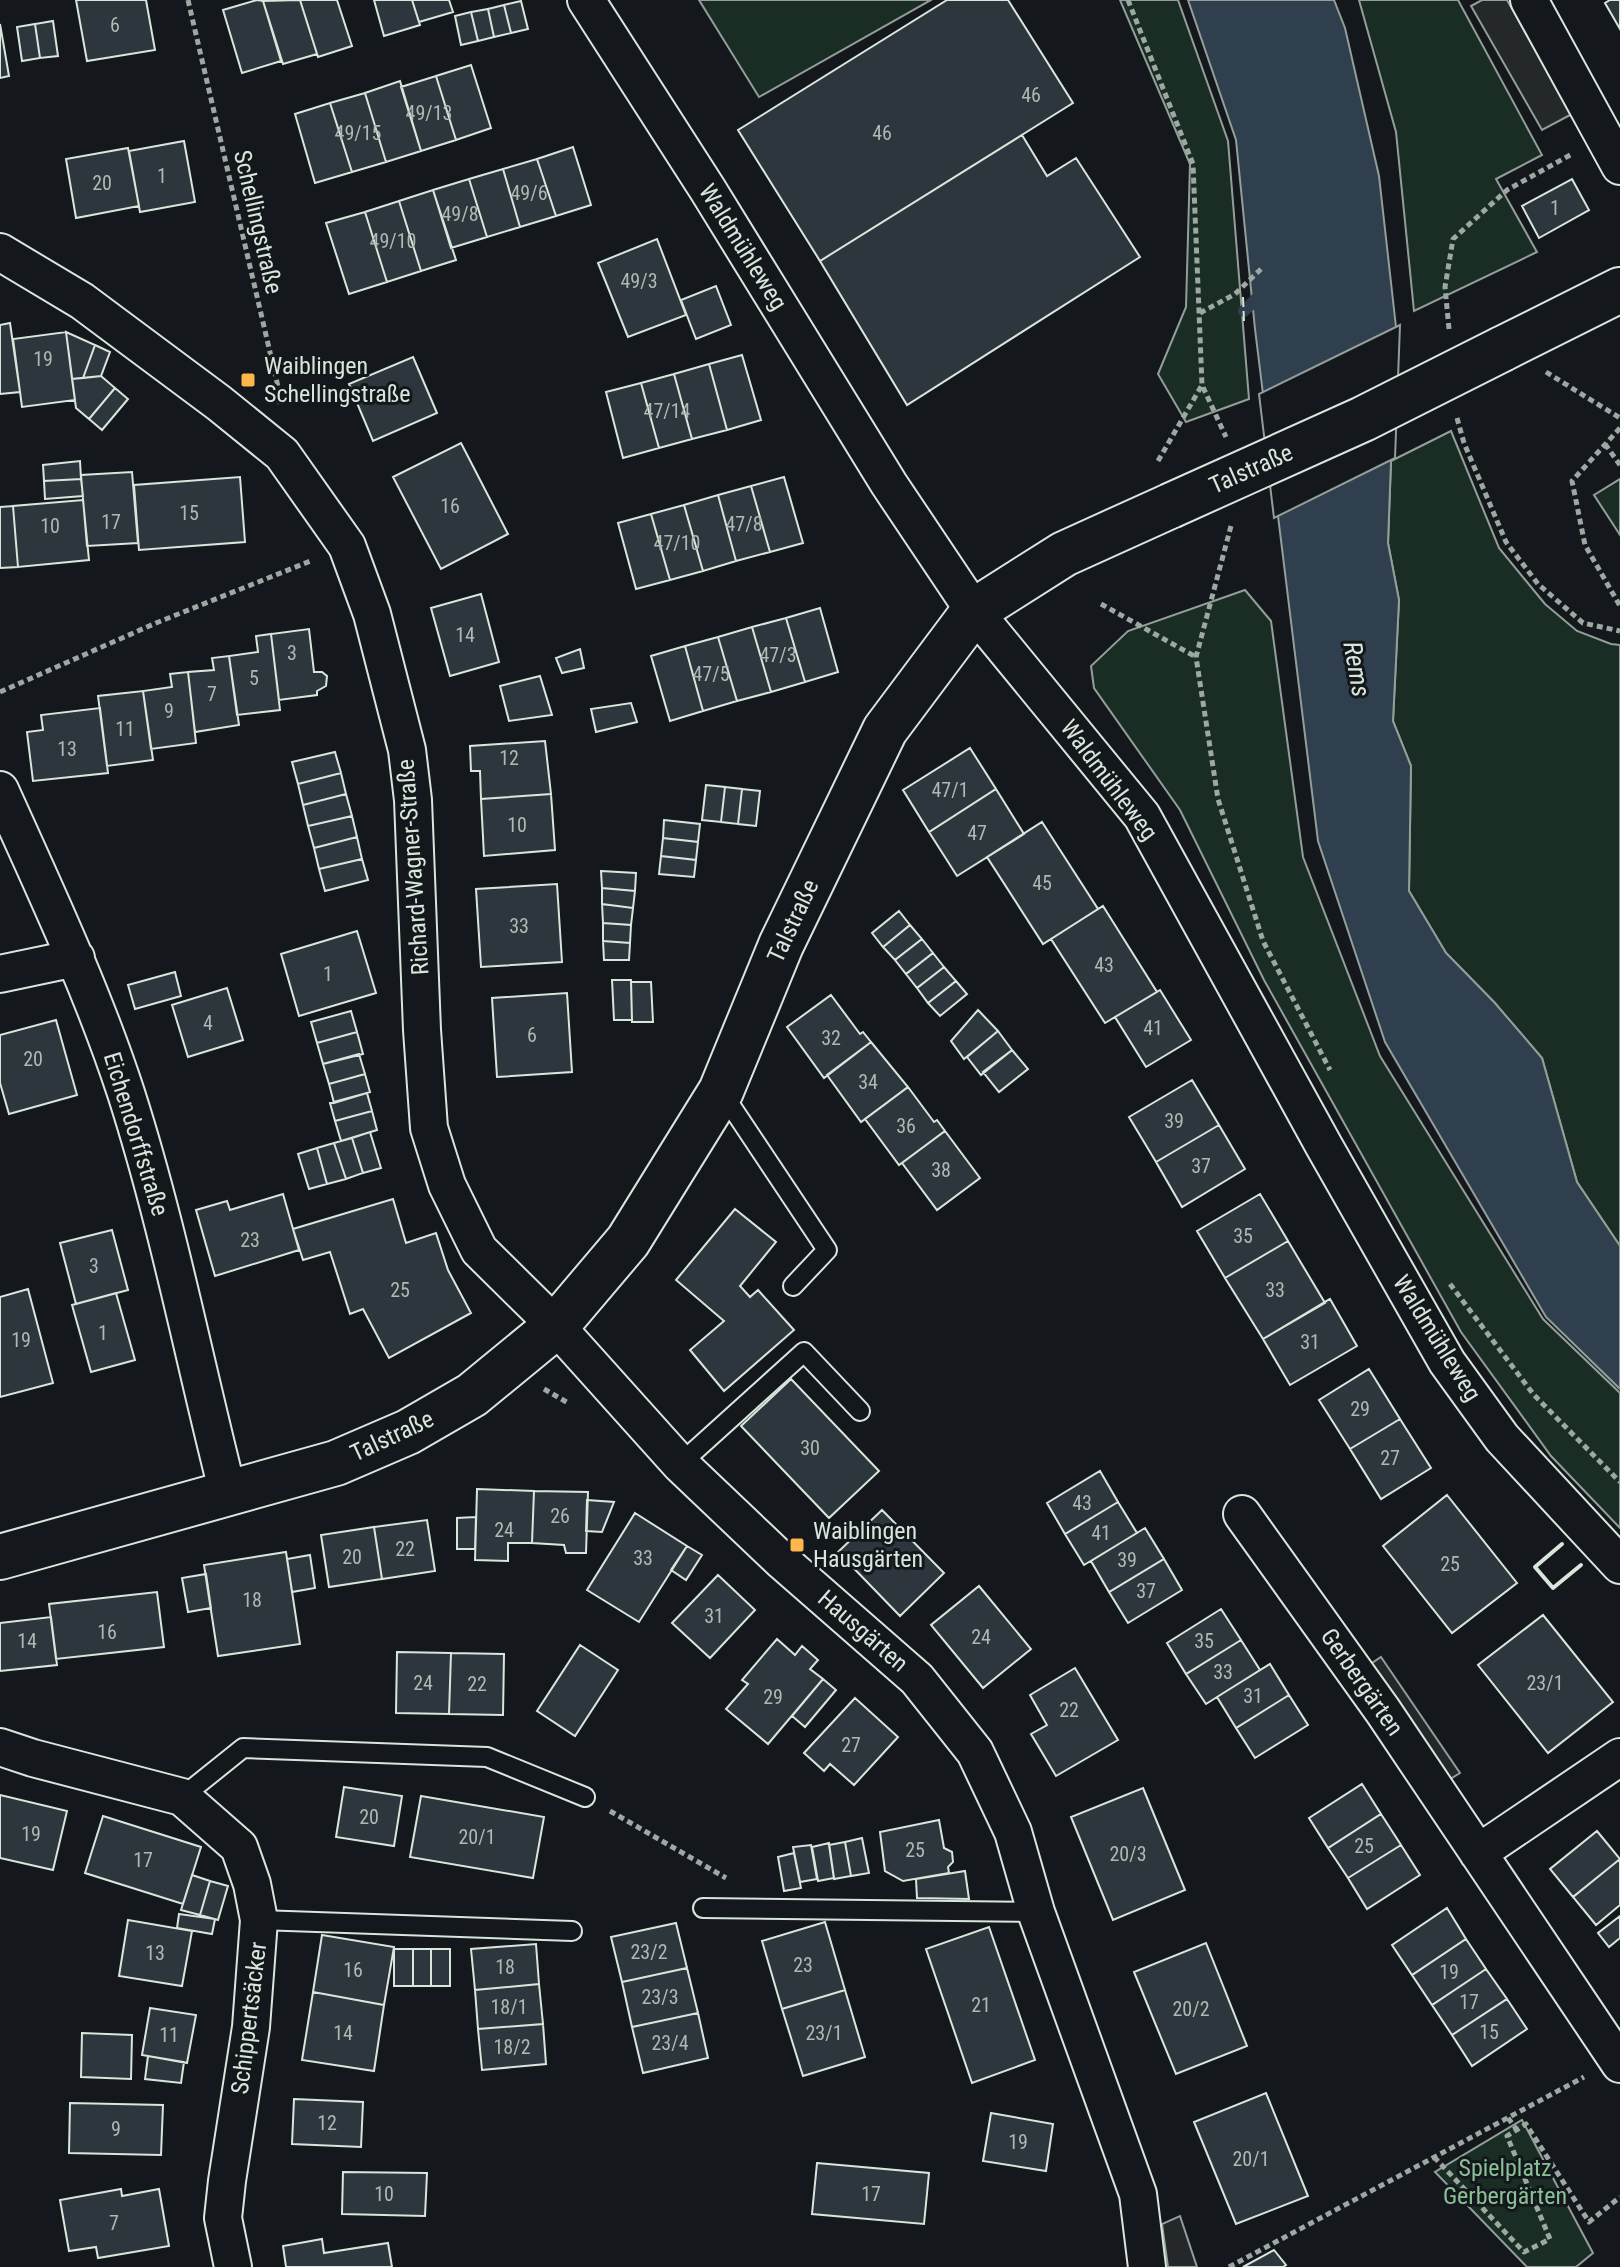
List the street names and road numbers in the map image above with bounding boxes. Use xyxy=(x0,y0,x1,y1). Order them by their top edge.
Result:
street label: Schellingstraße xyxy=(228,147,288,297)
street label: Waldmühleweg xyxy=(693,179,793,315)
street label: Talstraße xyxy=(1205,438,1297,500)
street label: Waldmühleweg xyxy=(1055,714,1163,846)
street label: Richard-Wagner-Straße xyxy=(391,758,435,976)
street label: Talstraße xyxy=(762,875,824,967)
street label: Eichendorffstraße xyxy=(98,1049,174,1219)
street label: Waldmühleweg xyxy=(1387,1270,1487,1406)
street label: Talstraße xyxy=(346,1405,438,1467)
street label: Hausgärten xyxy=(812,1584,914,1678)
street label: Gerbergärten xyxy=(1315,1623,1409,1741)
street label: Schippertsäcker xyxy=(226,1940,272,2096)

